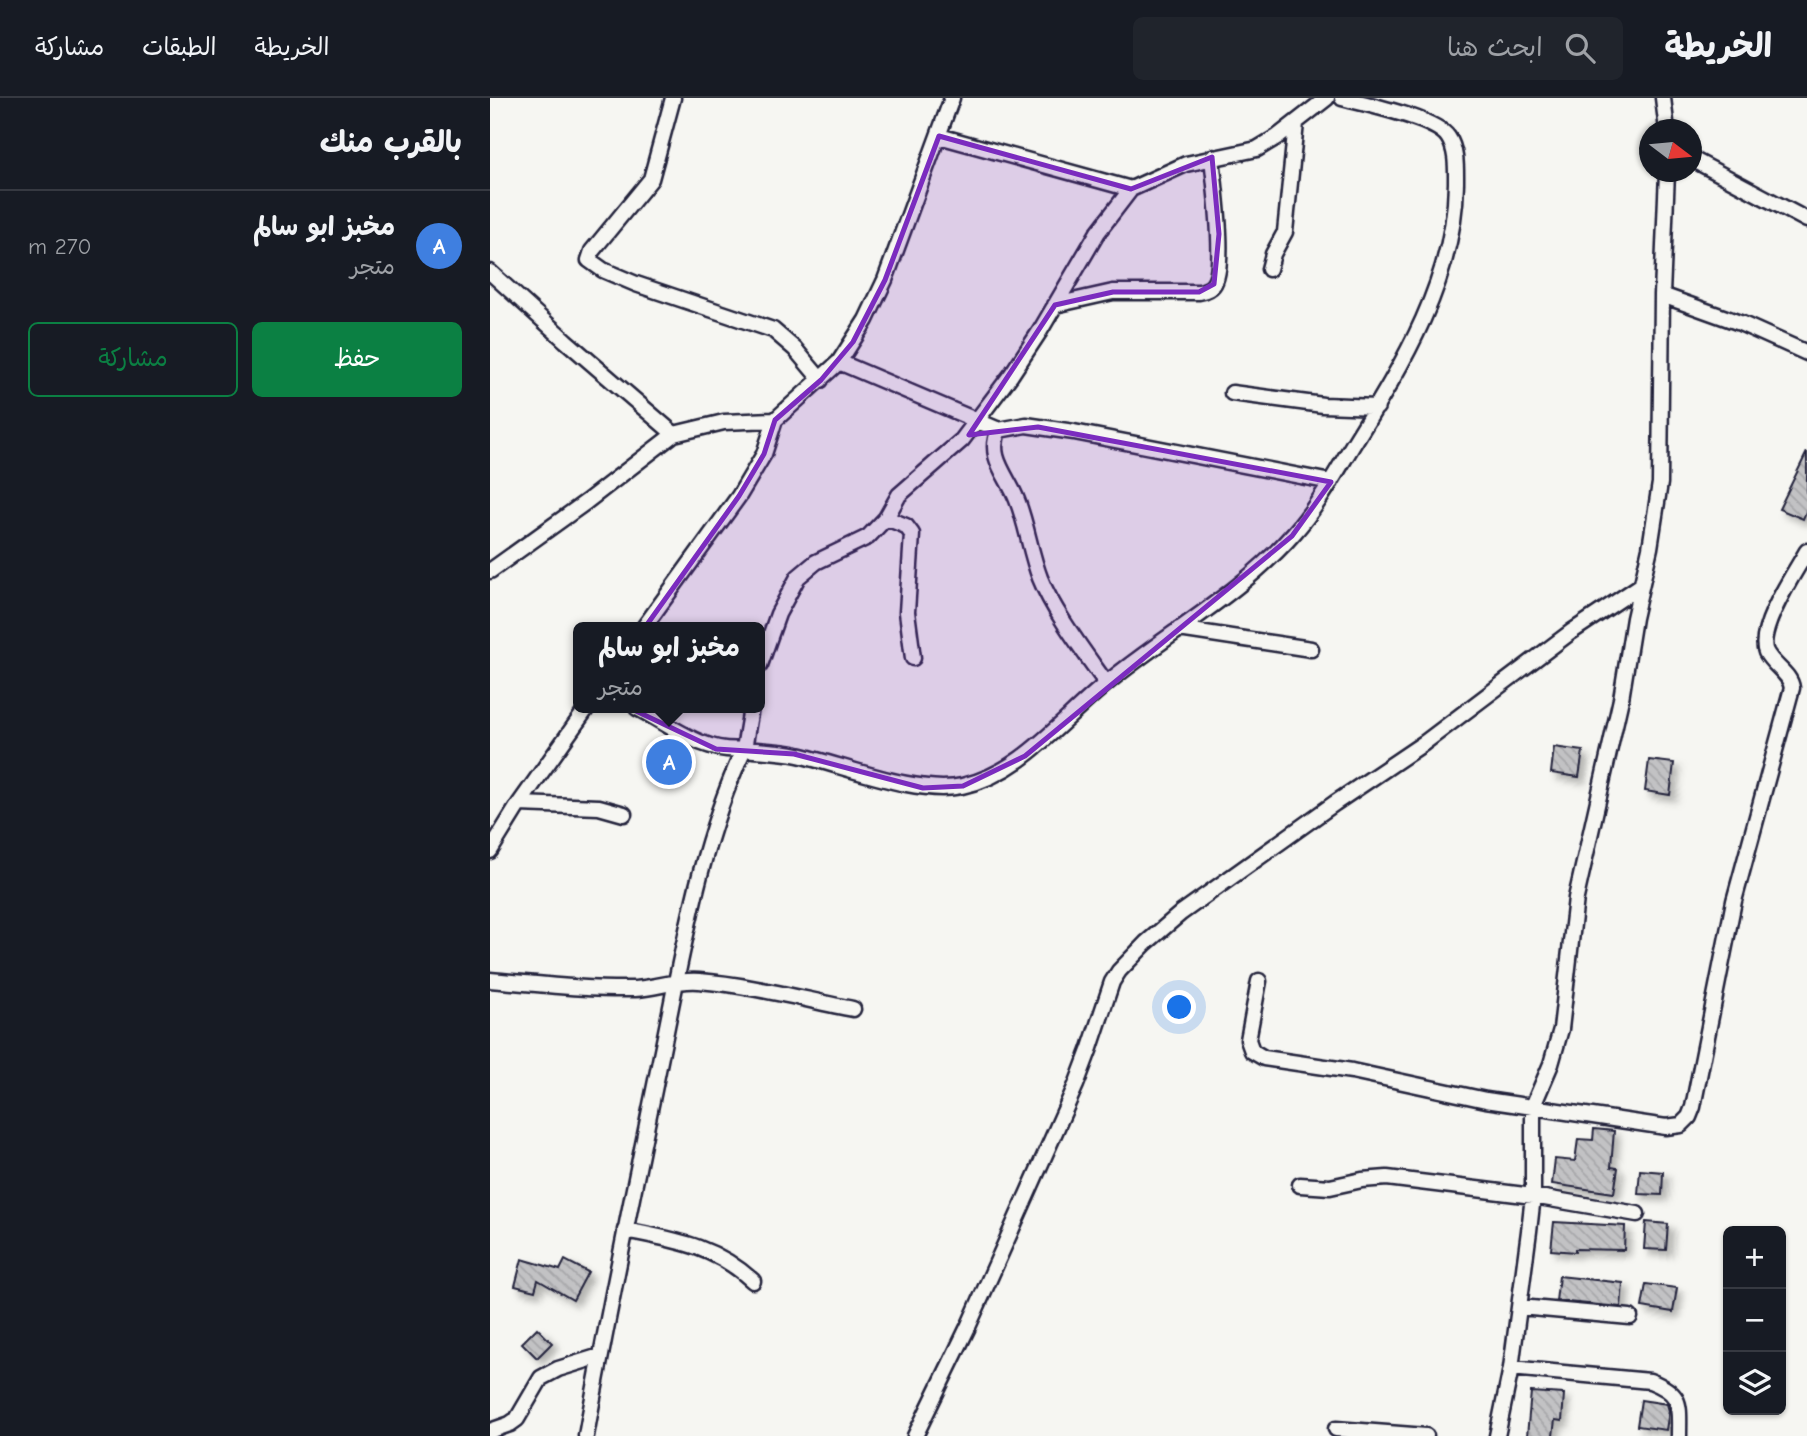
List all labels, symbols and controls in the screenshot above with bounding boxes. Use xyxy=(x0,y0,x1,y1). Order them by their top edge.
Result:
search box xyxy=(1133,17,1623,80)
text: الخريطة xyxy=(1665,27,1772,65)
icon: search xyxy=(1561,29,1599,67)
text: مشاركة xyxy=(35,33,104,61)
text: الطبقات xyxy=(142,33,217,61)
text: الخريطة xyxy=(255,33,329,61)
text: ابحث هنا xyxy=(1447,33,1543,63)
north arrow xyxy=(1639,119,1702,182)
text: بالقرب منك xyxy=(320,125,462,160)
text: مخبز ابو سالم xyxy=(253,212,395,242)
text: 270 m xyxy=(28,233,92,260)
text: A xyxy=(433,233,445,260)
text: متجر xyxy=(350,253,395,280)
button: مشاركة xyxy=(28,322,238,397)
button: حفظ xyxy=(252,322,462,397)
popup xyxy=(573,622,765,713)
text: مخبز ابو سالم xyxy=(598,633,740,663)
text: متجر xyxy=(598,674,643,701)
pin: A xyxy=(646,736,692,788)
your location xyxy=(1162,990,1196,1024)
map controls xyxy=(1723,1226,1786,1415)
button: + xyxy=(1723,1226,1786,1289)
button: − xyxy=(1723,1289,1786,1352)
button: layers xyxy=(1723,1352,1786,1415)

